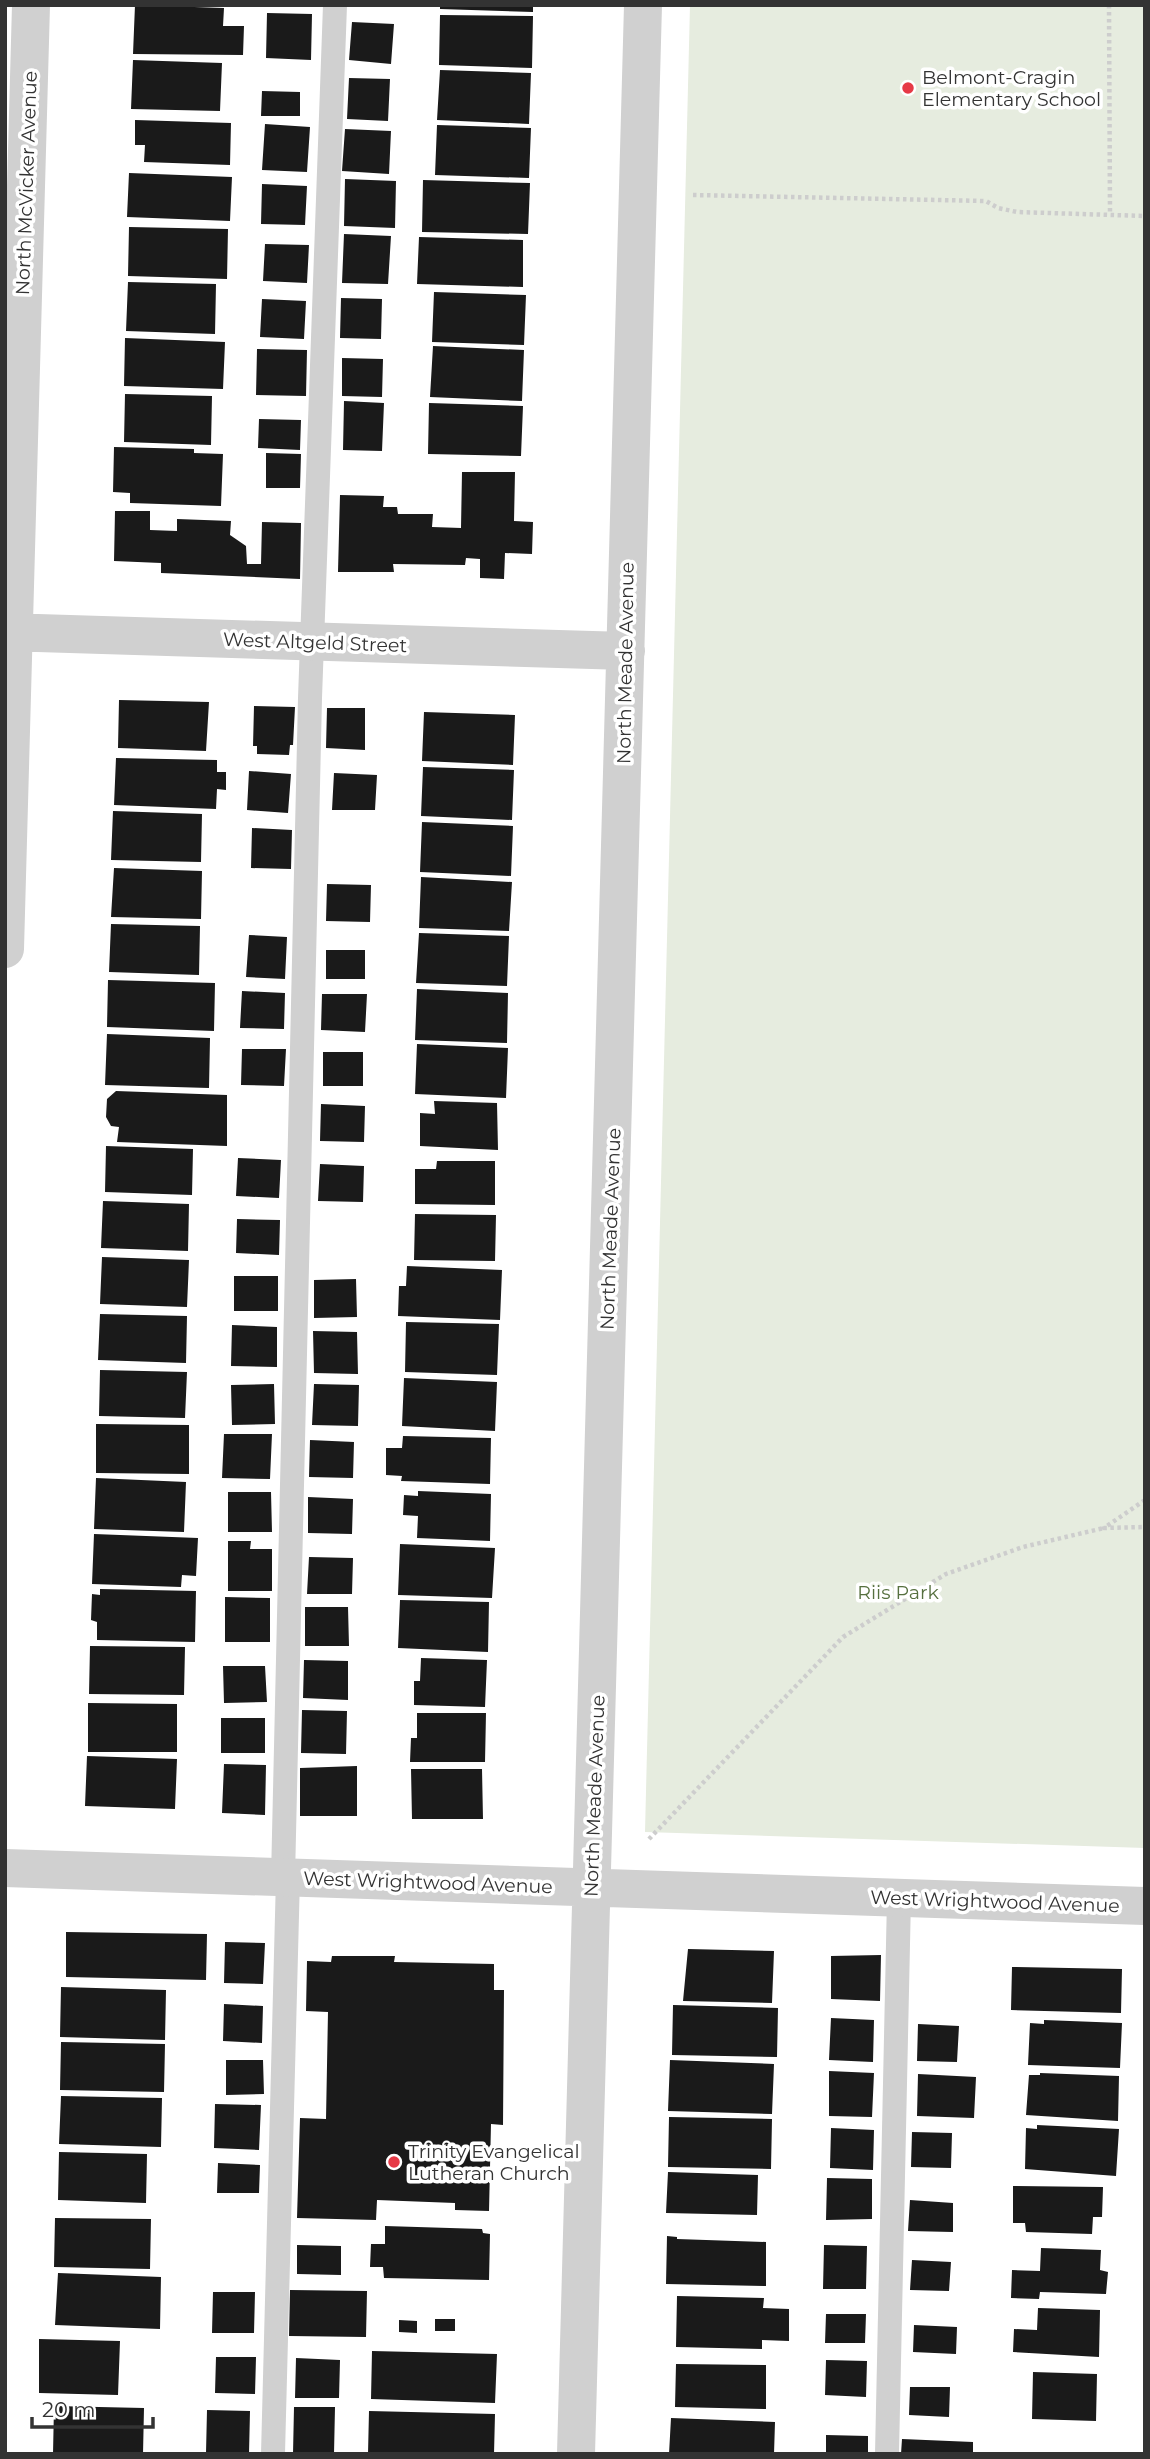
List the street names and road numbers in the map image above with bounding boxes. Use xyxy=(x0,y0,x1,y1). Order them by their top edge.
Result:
street label: North McVicker Avenue xyxy=(11,70,42,296)
street label: North Meade Avenue xyxy=(612,562,639,764)
street label: West Altgeld Street xyxy=(222,628,408,657)
street label: North Meade Avenue xyxy=(595,1127,626,1331)
street label: North Meade Avenue xyxy=(579,1694,610,1898)
street label: West Wrightwood Avenue xyxy=(303,1867,553,1898)
street label: West Wrightwood Avenue xyxy=(870,1886,1120,1917)

